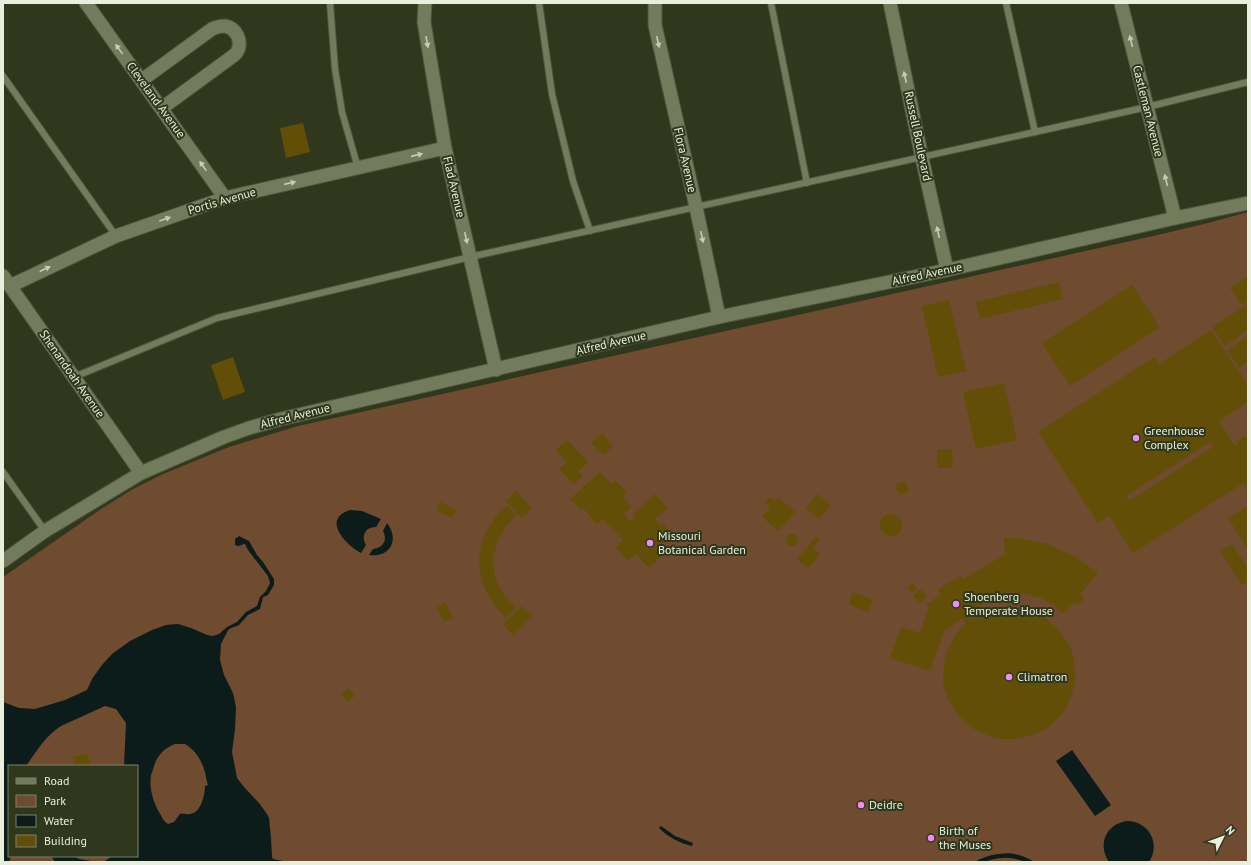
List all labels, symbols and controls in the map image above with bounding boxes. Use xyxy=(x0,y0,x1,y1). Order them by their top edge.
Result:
one-way arrow xyxy=(656,35,662,48)
one-way arrow xyxy=(1127,35,1133,47)
one-way arrow xyxy=(424,36,430,48)
one-way arrow xyxy=(115,43,123,54)
street label: Cleveland Avenue xyxy=(124,59,189,141)
street label: Castleman Avenue xyxy=(1130,64,1167,158)
one-way arrow xyxy=(902,71,908,83)
street label: Russell Boulevard xyxy=(902,90,935,182)
street label: Flora Avenue xyxy=(671,126,700,194)
one-way arrow xyxy=(410,151,423,157)
street label: Flad Avenue xyxy=(440,155,469,219)
one-way arrow xyxy=(199,161,207,171)
one-way arrow xyxy=(1163,174,1169,186)
one-way arrow xyxy=(284,180,296,186)
street label: Portis Avenue xyxy=(186,184,257,217)
one-way arrow xyxy=(160,216,172,222)
one-way arrow xyxy=(935,225,941,238)
one-way arrow xyxy=(700,231,706,243)
one-way arrow xyxy=(463,232,469,244)
street label: Alfred Avenue xyxy=(890,259,963,288)
one-way arrow xyxy=(40,266,51,272)
street label: Shenandoah Avenue xyxy=(36,327,108,421)
street label: Alfred Avenue xyxy=(574,327,647,358)
street label: Alfred Avenue xyxy=(258,400,331,431)
place label: Greenhouse Complex xyxy=(1144,423,1205,452)
marker: Greenhouse Complex xyxy=(1131,433,1141,443)
place label: Missouri Botanical Garden xyxy=(658,528,746,557)
marker: Missouri Botanical Garden xyxy=(645,538,655,548)
place label: Shoenberg Temperate House xyxy=(964,589,1053,618)
marker: Shoenberg Temperate House xyxy=(951,599,961,609)
place label: Climatron xyxy=(1017,669,1067,684)
marker: Climatron xyxy=(1004,672,1014,682)
legend xyxy=(8,765,138,857)
text: Road xyxy=(44,773,69,788)
text: Park xyxy=(44,793,66,808)
place label: Deidre xyxy=(869,797,903,812)
marker: Deidre xyxy=(856,800,866,810)
text: Water xyxy=(44,813,74,828)
north arrow xyxy=(1203,817,1243,857)
place label: Birth of the Muses xyxy=(939,823,991,852)
text: N xyxy=(1223,823,1238,838)
text: Building xyxy=(44,833,87,848)
marker: Birth of the Muses xyxy=(926,833,936,843)

